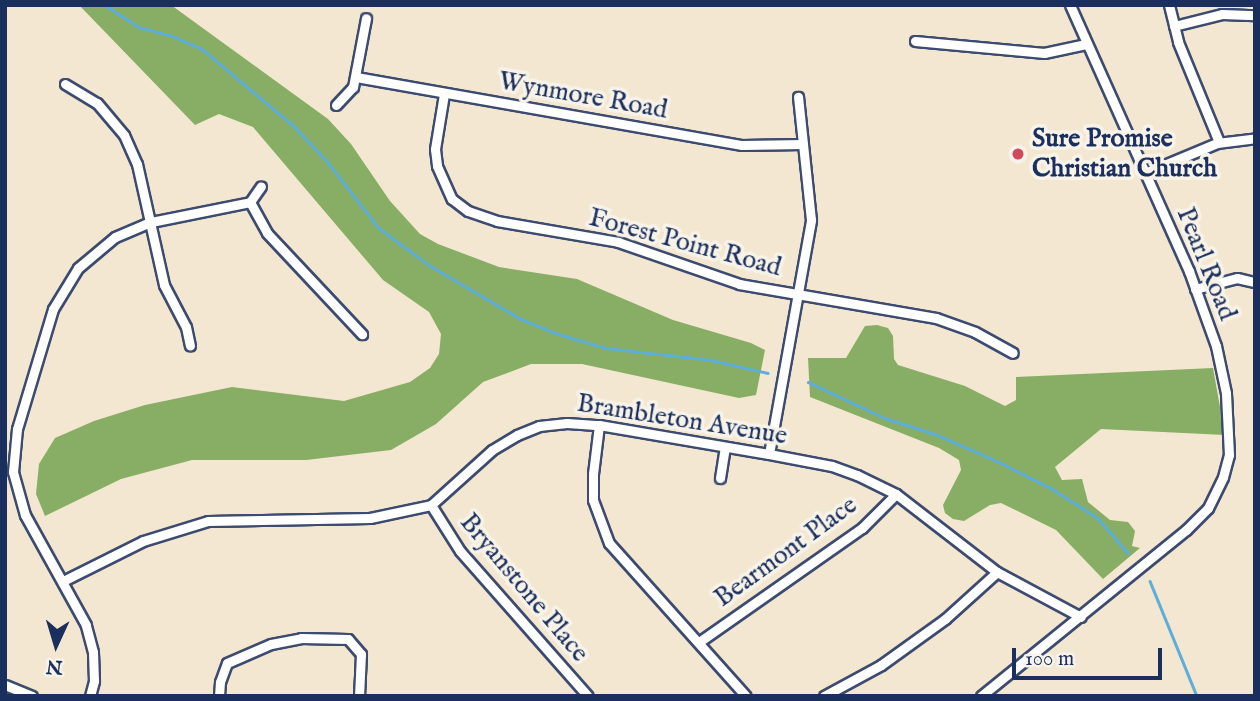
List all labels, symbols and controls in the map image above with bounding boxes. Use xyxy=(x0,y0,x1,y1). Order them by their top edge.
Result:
street label: Wynmore Road xyxy=(496,66,670,126)
place label: Sure Promise Christian Church xyxy=(1032,123,1217,184)
marker: Sure Promise Christian Church xyxy=(1010,146,1026,162)
street label: Forest Point Road xyxy=(585,202,785,284)
street label: Pearl Road xyxy=(1169,203,1243,325)
street label: Brambleton Avenue xyxy=(575,388,789,452)
street label: Bearmont Place xyxy=(709,490,863,614)
street label: Bryanstone Place xyxy=(453,507,595,669)
north arrow xyxy=(21,610,91,680)
scale bar xyxy=(1015,634,1166,678)
text: 100 m xyxy=(1025,646,1074,673)
text: N xyxy=(45,653,64,678)

